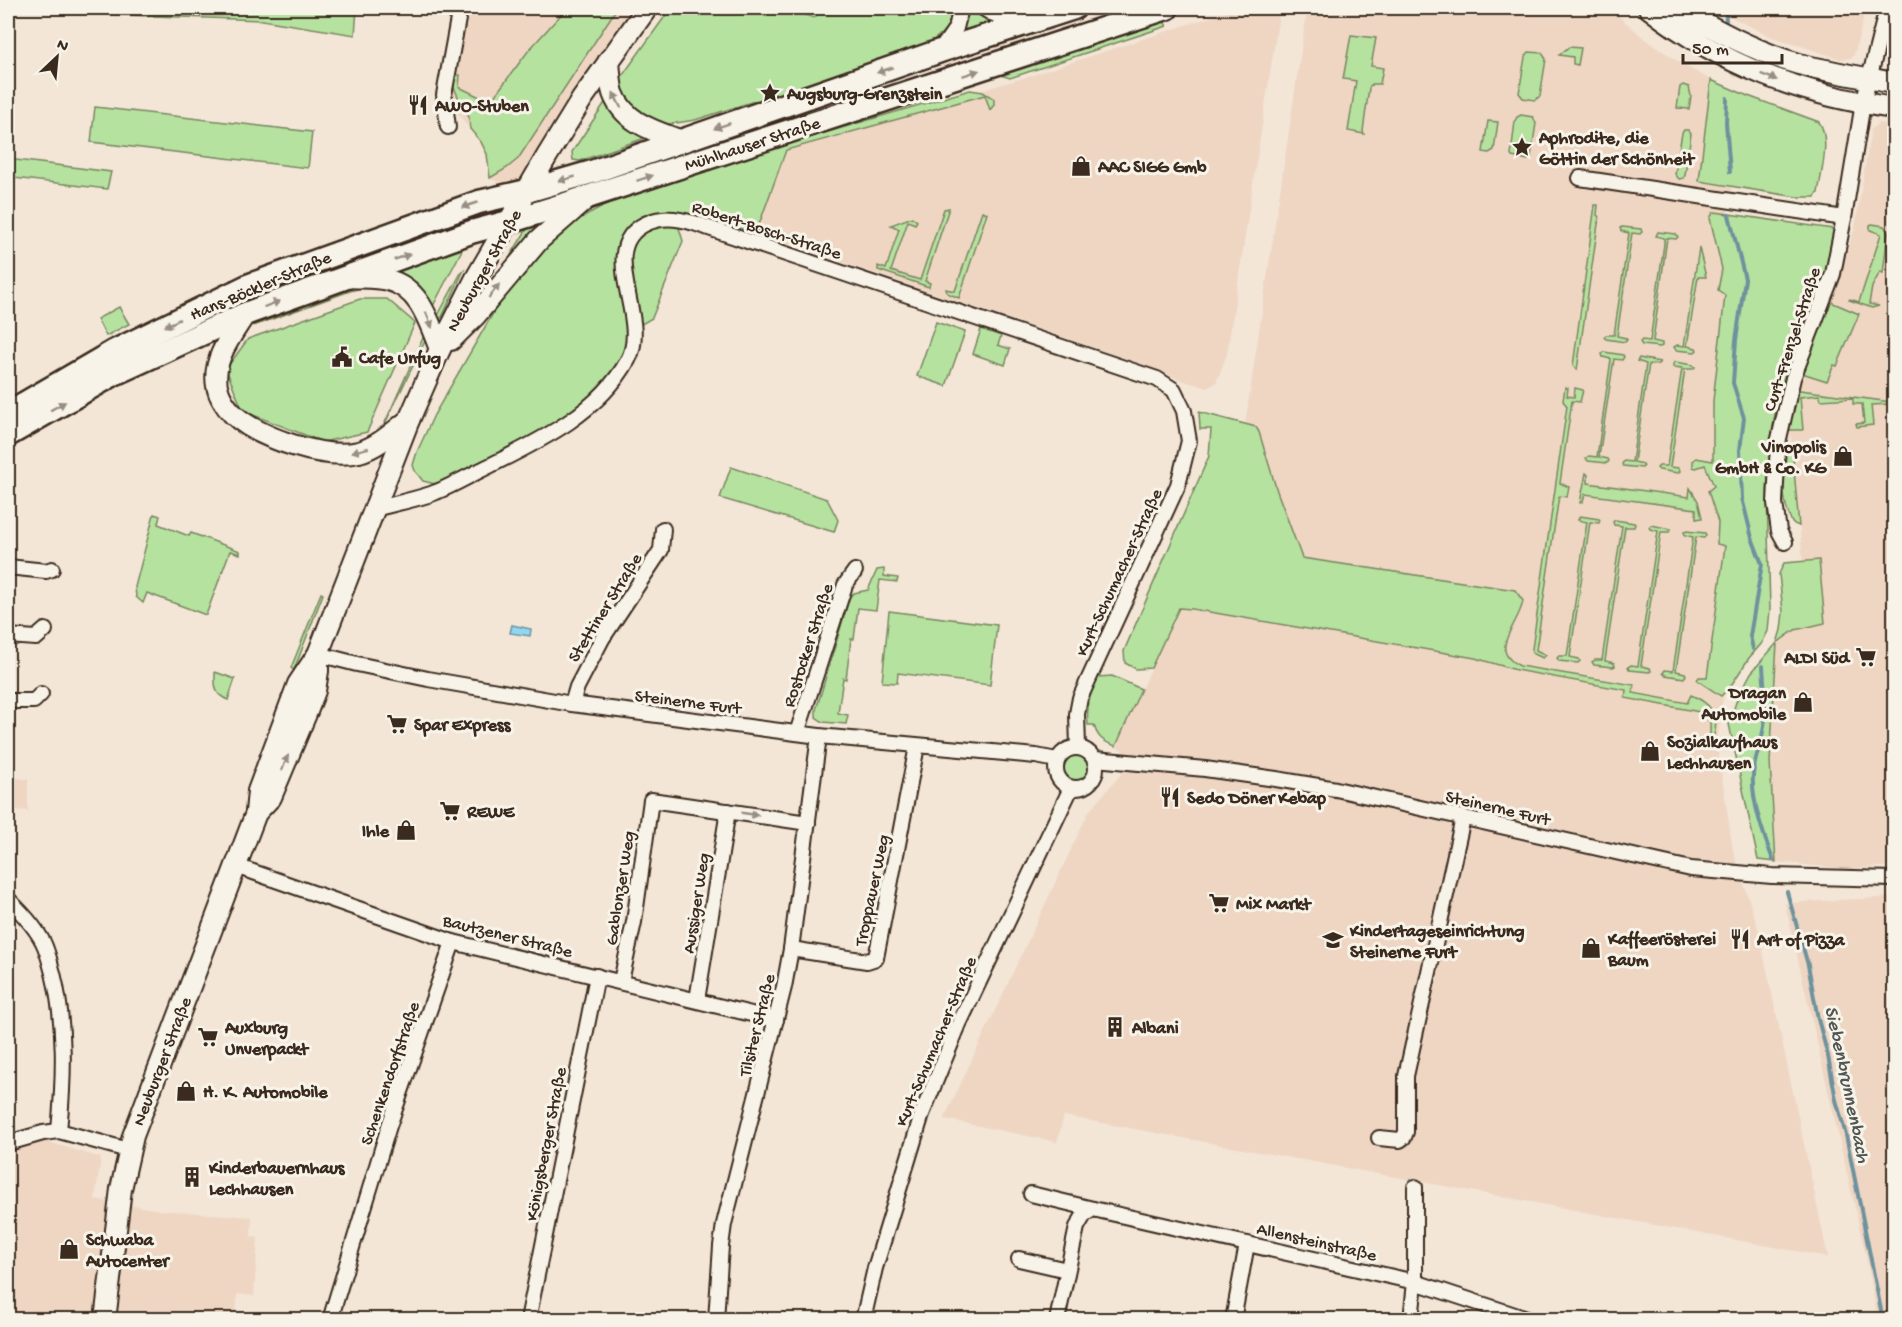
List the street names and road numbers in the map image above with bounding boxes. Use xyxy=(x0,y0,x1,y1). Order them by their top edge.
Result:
street label: Mühlhauser Straße xyxy=(682,113,824,177)
street label: Robert-Bosch-Straße xyxy=(689,197,844,266)
street label: Neuburger Straße xyxy=(443,206,528,336)
street label: Hans-Böckler-Straße xyxy=(187,248,335,327)
street label: Curt-Frenzel-Straße xyxy=(1760,264,1827,414)
street label: Kurt-Schumacher-Straße xyxy=(1072,485,1169,660)
street label: Stettiner Straße xyxy=(564,549,648,667)
street label: Rostocker Straße xyxy=(780,581,839,710)
street label: Steinerne Furt xyxy=(634,687,744,721)
street label: Steinerne Furt xyxy=(1443,787,1553,832)
street label: Gablonzer Weg xyxy=(602,830,641,947)
street label: Troppauer Weg xyxy=(851,833,896,949)
street label: Aussiger Weg xyxy=(679,852,716,955)
street label: Bautzener Straße xyxy=(439,911,575,964)
street label: Kurt-Schumacher-Straße xyxy=(892,953,983,1130)
street label: Tilsiter Straße xyxy=(735,971,781,1080)
street label: Neuburger Straße xyxy=(129,994,198,1129)
street label: Schenkendorfstraße xyxy=(357,999,426,1148)
street label: Königsberger Straße xyxy=(522,1065,573,1223)
street label: Allensteinstraße xyxy=(1254,1219,1379,1268)

